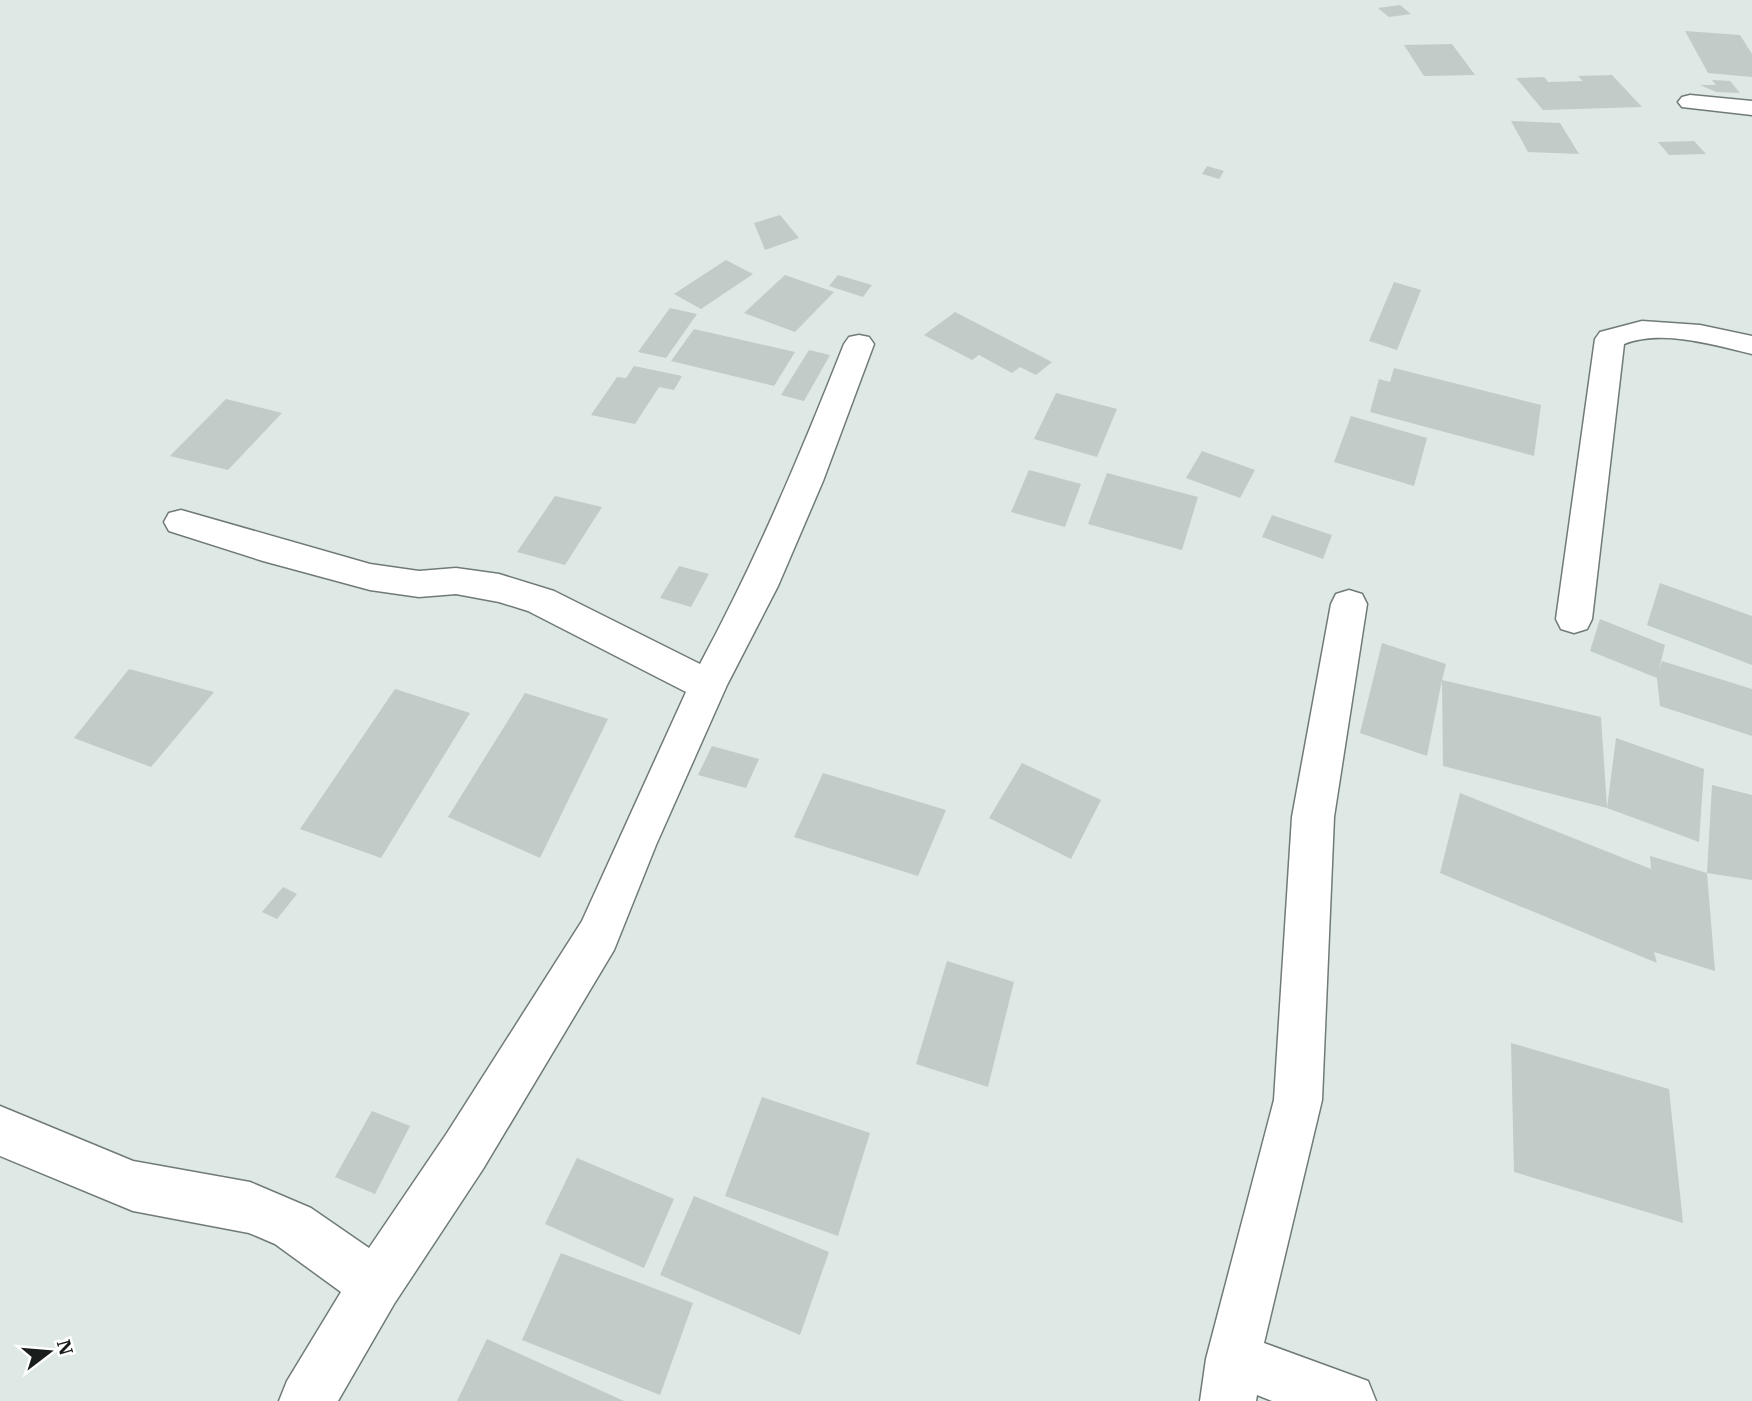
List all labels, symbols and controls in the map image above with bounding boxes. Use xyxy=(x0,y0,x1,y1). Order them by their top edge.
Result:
north arrow xyxy=(14,1317,84,1387)
text: N xyxy=(52,1337,79,1358)

